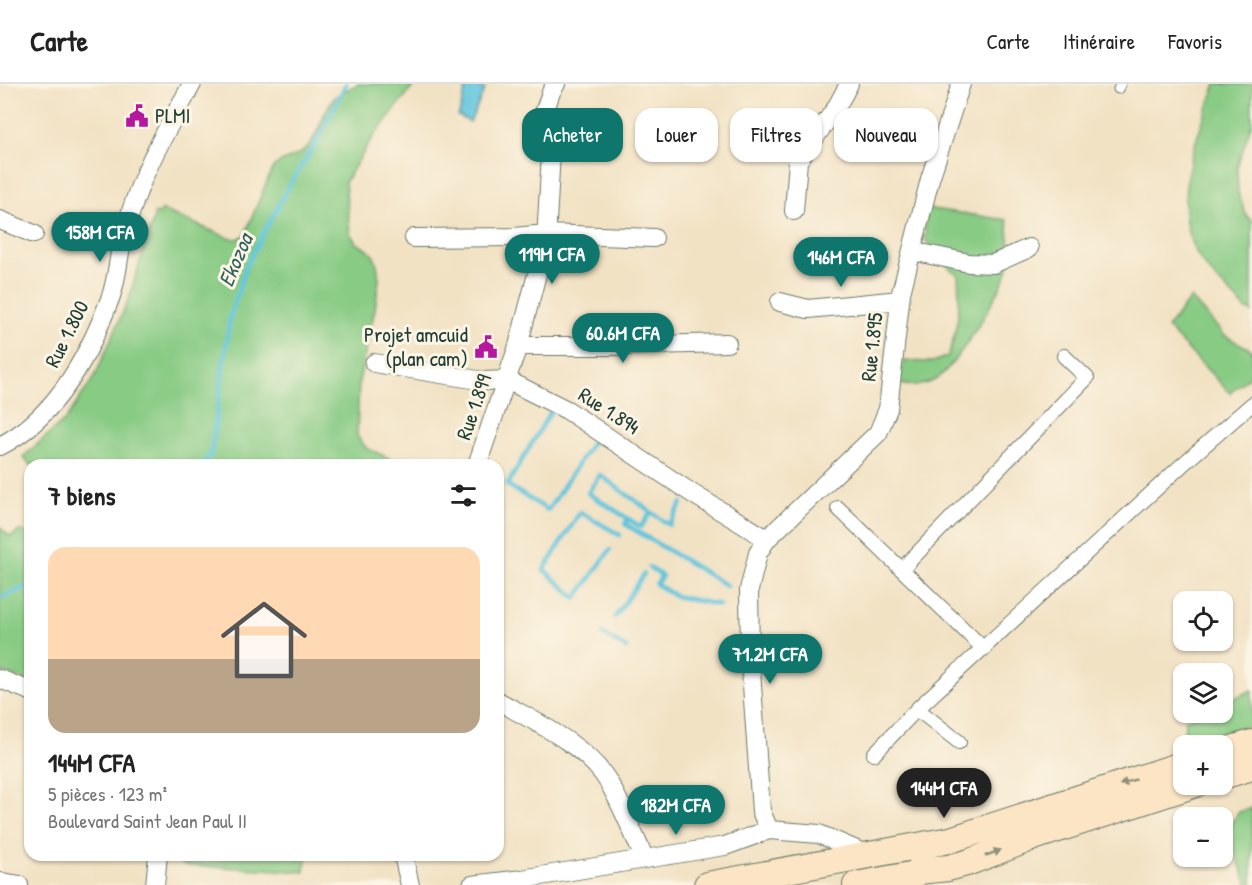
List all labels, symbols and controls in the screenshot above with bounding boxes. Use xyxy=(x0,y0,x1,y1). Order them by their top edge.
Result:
text: Carte xyxy=(30,22,88,60)
text: Carte xyxy=(987,27,1030,56)
text: Itinéraire xyxy=(1063,27,1135,56)
text: Favoris xyxy=(1168,27,1222,56)
place label: PLMI xyxy=(155,101,190,130)
public building icon: PLMI xyxy=(124,103,150,129)
chip: Acheter xyxy=(522,108,623,162)
chip: Louer xyxy=(635,108,718,162)
chip: Filtres xyxy=(730,108,822,162)
chip: Nouveau xyxy=(834,108,938,162)
pin: 158M CFA xyxy=(38,212,162,263)
text: 158M CFA xyxy=(65,218,135,245)
water label: Ekozoa xyxy=(211,227,260,291)
pin: 119M CFA xyxy=(490,234,614,285)
pin: 146M CFA xyxy=(779,237,903,288)
text: 119M CFA xyxy=(519,240,585,267)
text: 146M CFA xyxy=(807,243,875,270)
street label: Rue 1.800 xyxy=(37,295,96,372)
street label: Rue 1.895 xyxy=(853,311,890,383)
pin: 60.6M CFA xyxy=(554,313,692,364)
text: 60.6M CFA xyxy=(586,319,660,346)
place label: Projet amcuid (plan cam) xyxy=(364,320,468,373)
public building icon: Projet amcuid (plan cam) xyxy=(473,334,499,360)
street label: Rue 1.899 xyxy=(449,370,498,444)
street label: Rue 1.894 xyxy=(573,380,646,441)
text: 7 biens xyxy=(48,478,116,513)
icon: filters xyxy=(447,479,480,512)
icon: home xyxy=(210,586,318,694)
map controls xyxy=(1173,591,1233,867)
button: locate xyxy=(1173,591,1233,651)
pin: 71.2M CFA xyxy=(701,634,839,685)
text: 71.2M CFA xyxy=(732,640,808,667)
button: layers xyxy=(1173,663,1233,723)
button: + xyxy=(1173,735,1233,795)
text: 144M CFA xyxy=(48,745,135,780)
pin: 144M CFA xyxy=(882,768,1006,819)
text: 144M CFA xyxy=(911,774,977,801)
one-way arrow xyxy=(1119,778,1137,787)
text: 5 pièces · 123 m² xyxy=(48,780,167,807)
pin: 182M CFA xyxy=(614,785,738,836)
text: 182M CFA xyxy=(641,791,711,818)
text: Boulevard Saint Jean Paul II xyxy=(48,807,247,834)
button: − xyxy=(1173,807,1233,867)
one-way arrow xyxy=(984,848,1002,857)

